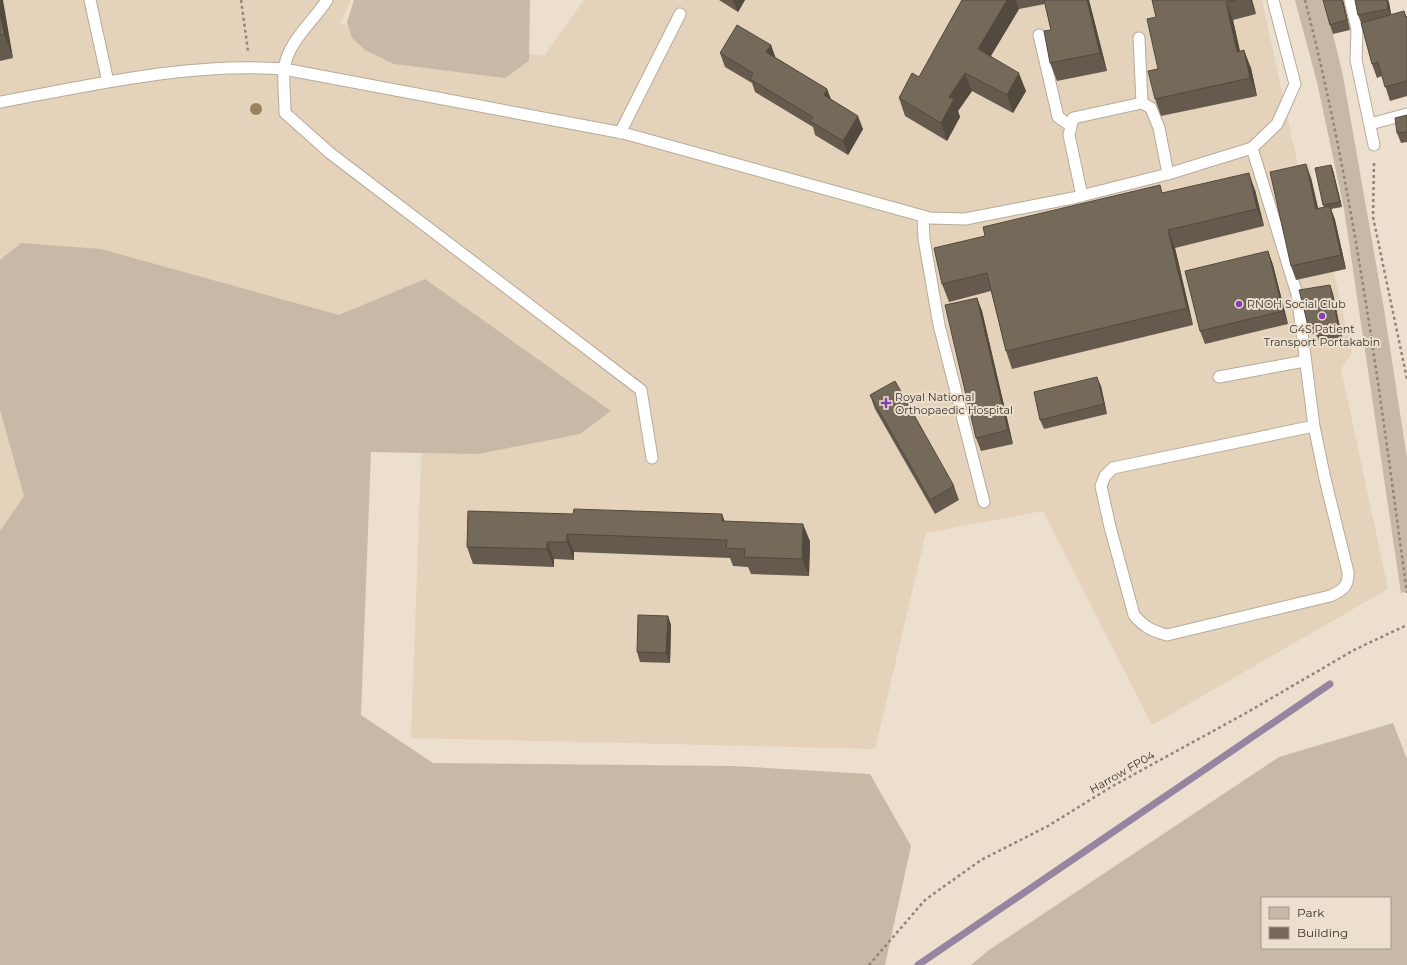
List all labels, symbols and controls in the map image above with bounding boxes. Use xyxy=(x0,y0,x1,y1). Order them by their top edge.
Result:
place label: RNOH Social Club xyxy=(1247,297,1346,311)
marker: RNOH Social Club xyxy=(1234,299,1244,309)
marker: G4S Patient Transport Portakabin xyxy=(1317,311,1327,321)
place label: G4S Patient Transport Portakabin xyxy=(1264,322,1380,349)
place label: Royal National Orthopaedic Hospital xyxy=(895,390,1013,417)
marker: Royal National Orthopaedic Hospital xyxy=(880,397,892,409)
street label: Harrow FP04 xyxy=(1087,747,1158,796)
legend xyxy=(1261,897,1391,949)
text: Park xyxy=(1297,905,1325,920)
text: Building xyxy=(1297,925,1348,940)

